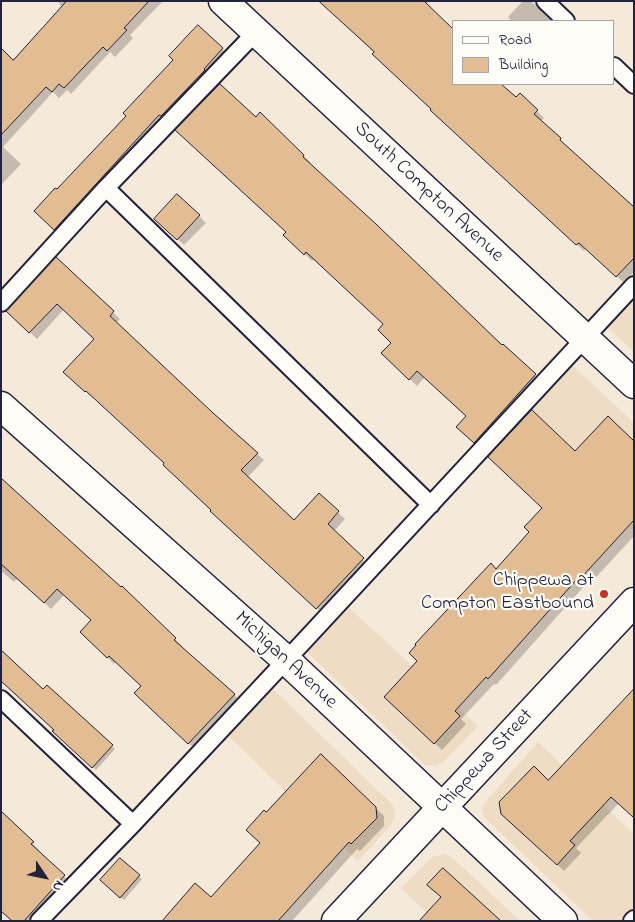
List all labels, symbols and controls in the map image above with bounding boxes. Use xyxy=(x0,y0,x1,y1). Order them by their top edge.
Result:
legend xyxy=(452,20,615,85)
text: Road xyxy=(499,29,532,51)
text: Building xyxy=(499,54,548,76)
street label: South Compton Avenue xyxy=(348,118,508,268)
place label: Chippewa at Compton Eastbound xyxy=(421,570,594,617)
marker: Chippewa at Compton Eastbound xyxy=(598,588,610,600)
street label: Michigan Avenue xyxy=(228,607,342,715)
street label: Chippewa Street xyxy=(430,705,540,819)
north arrow xyxy=(20,852,70,902)
text: N xyxy=(47,876,69,895)

